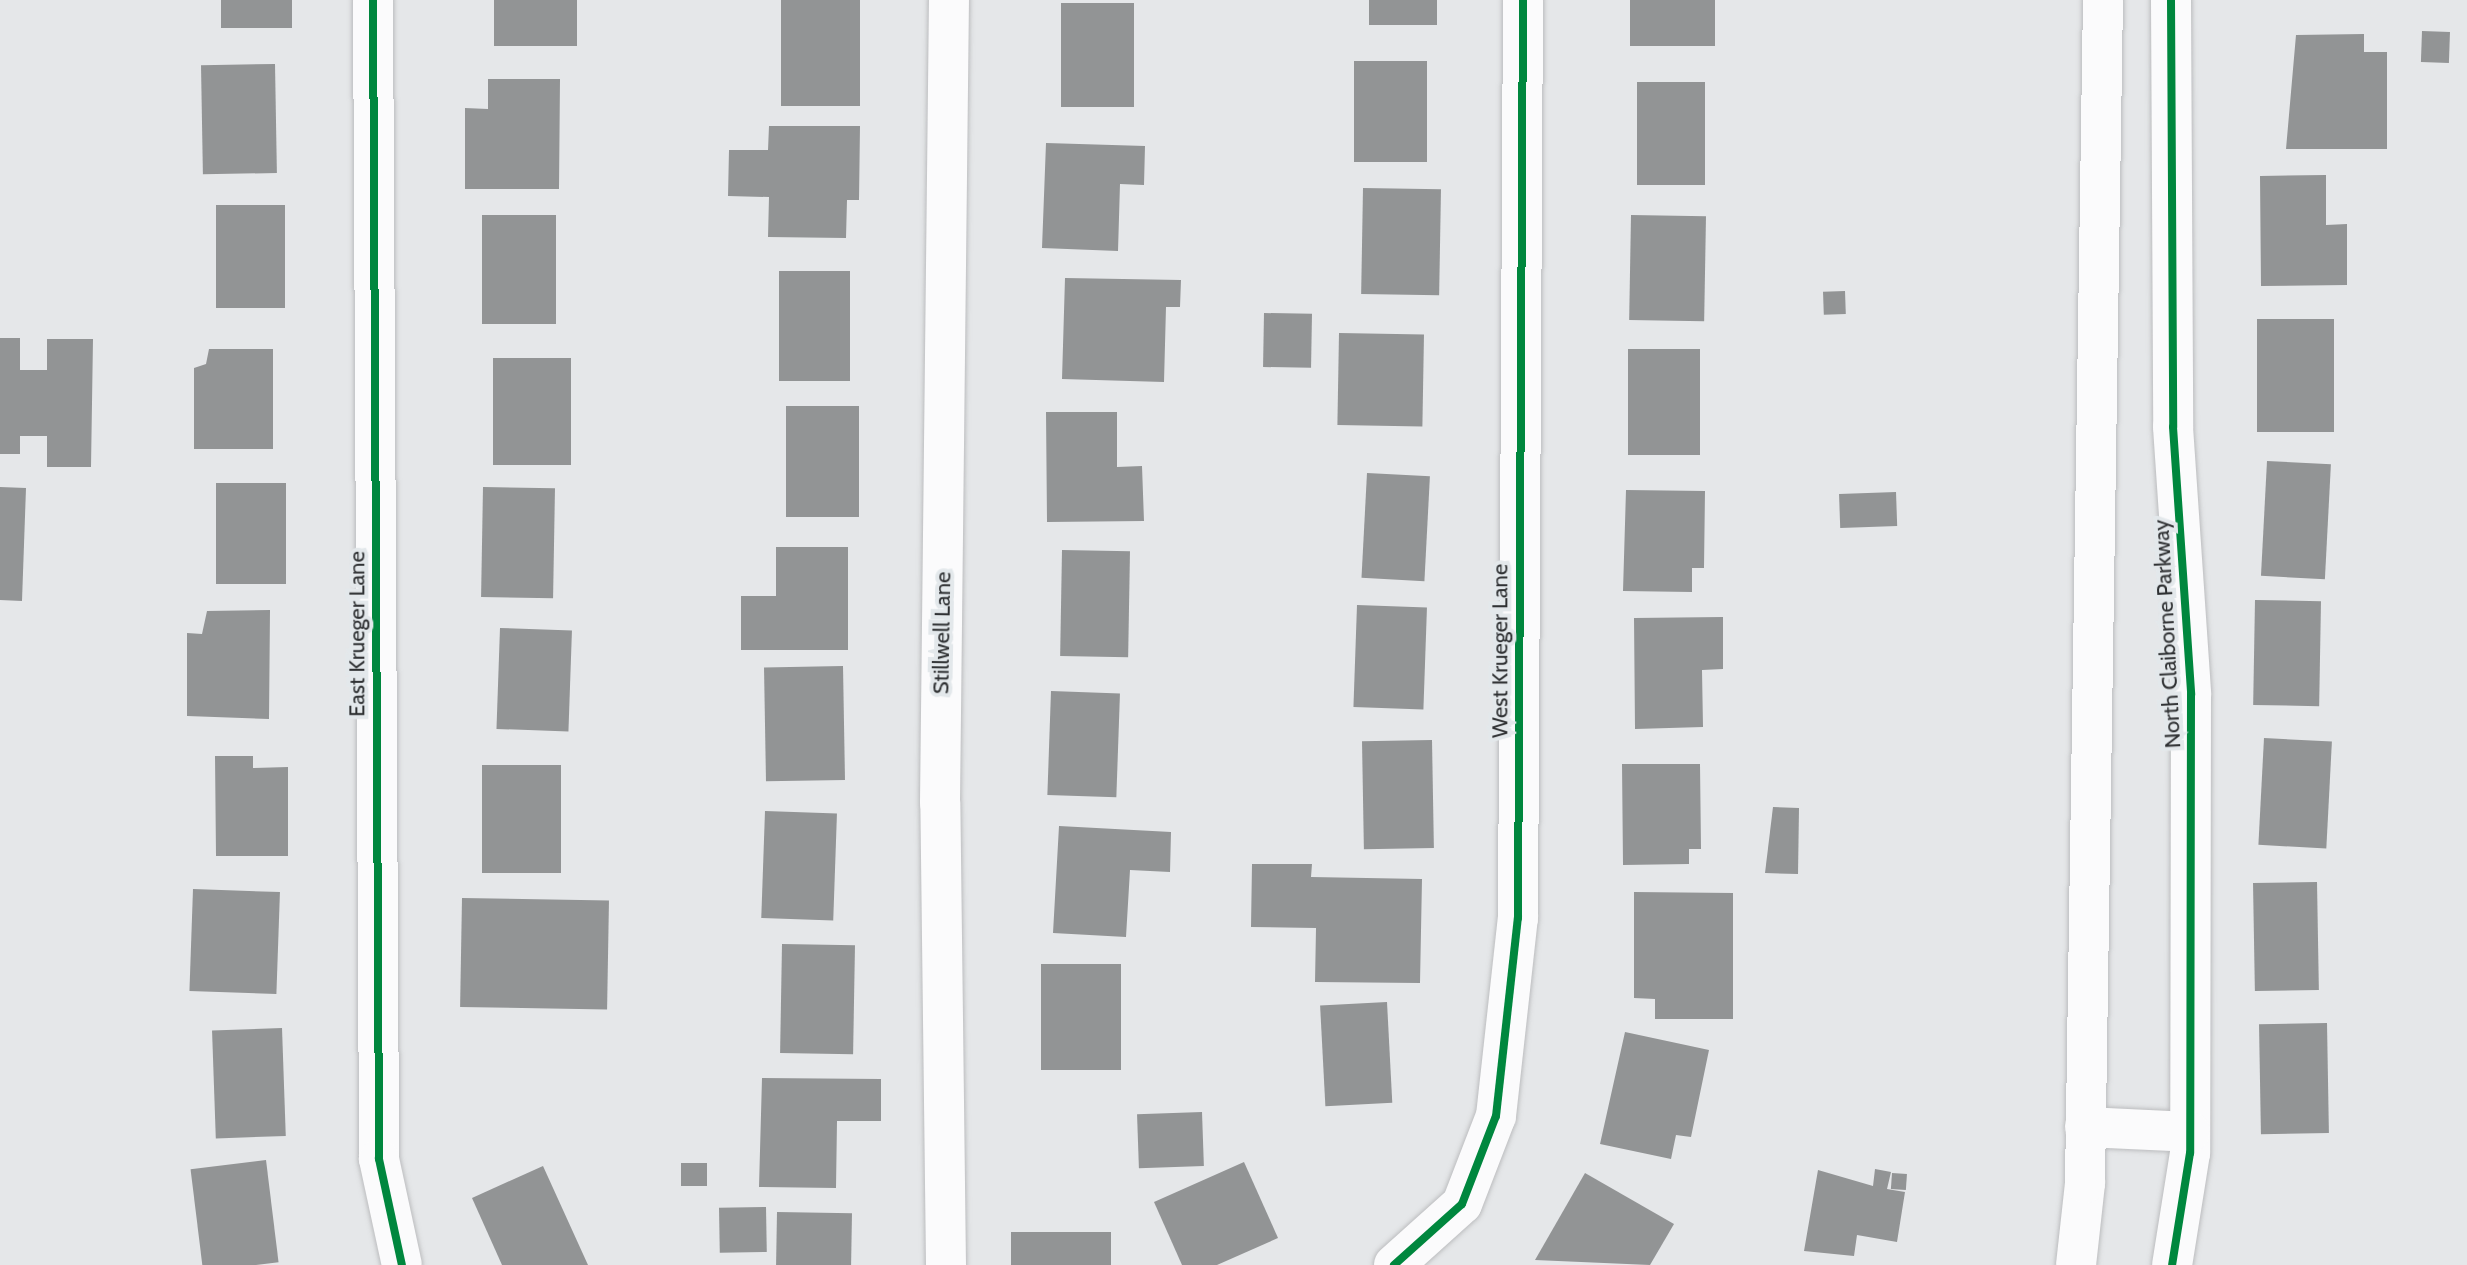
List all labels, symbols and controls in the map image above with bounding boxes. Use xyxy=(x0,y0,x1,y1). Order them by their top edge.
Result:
street label: North Claiborne Parkway xyxy=(2148,519,2186,749)
street label: East Krueger Lane xyxy=(344,551,370,717)
street label: West Krueger Lane xyxy=(1487,564,1513,738)
street label: Stillwell Lane xyxy=(928,572,956,694)

